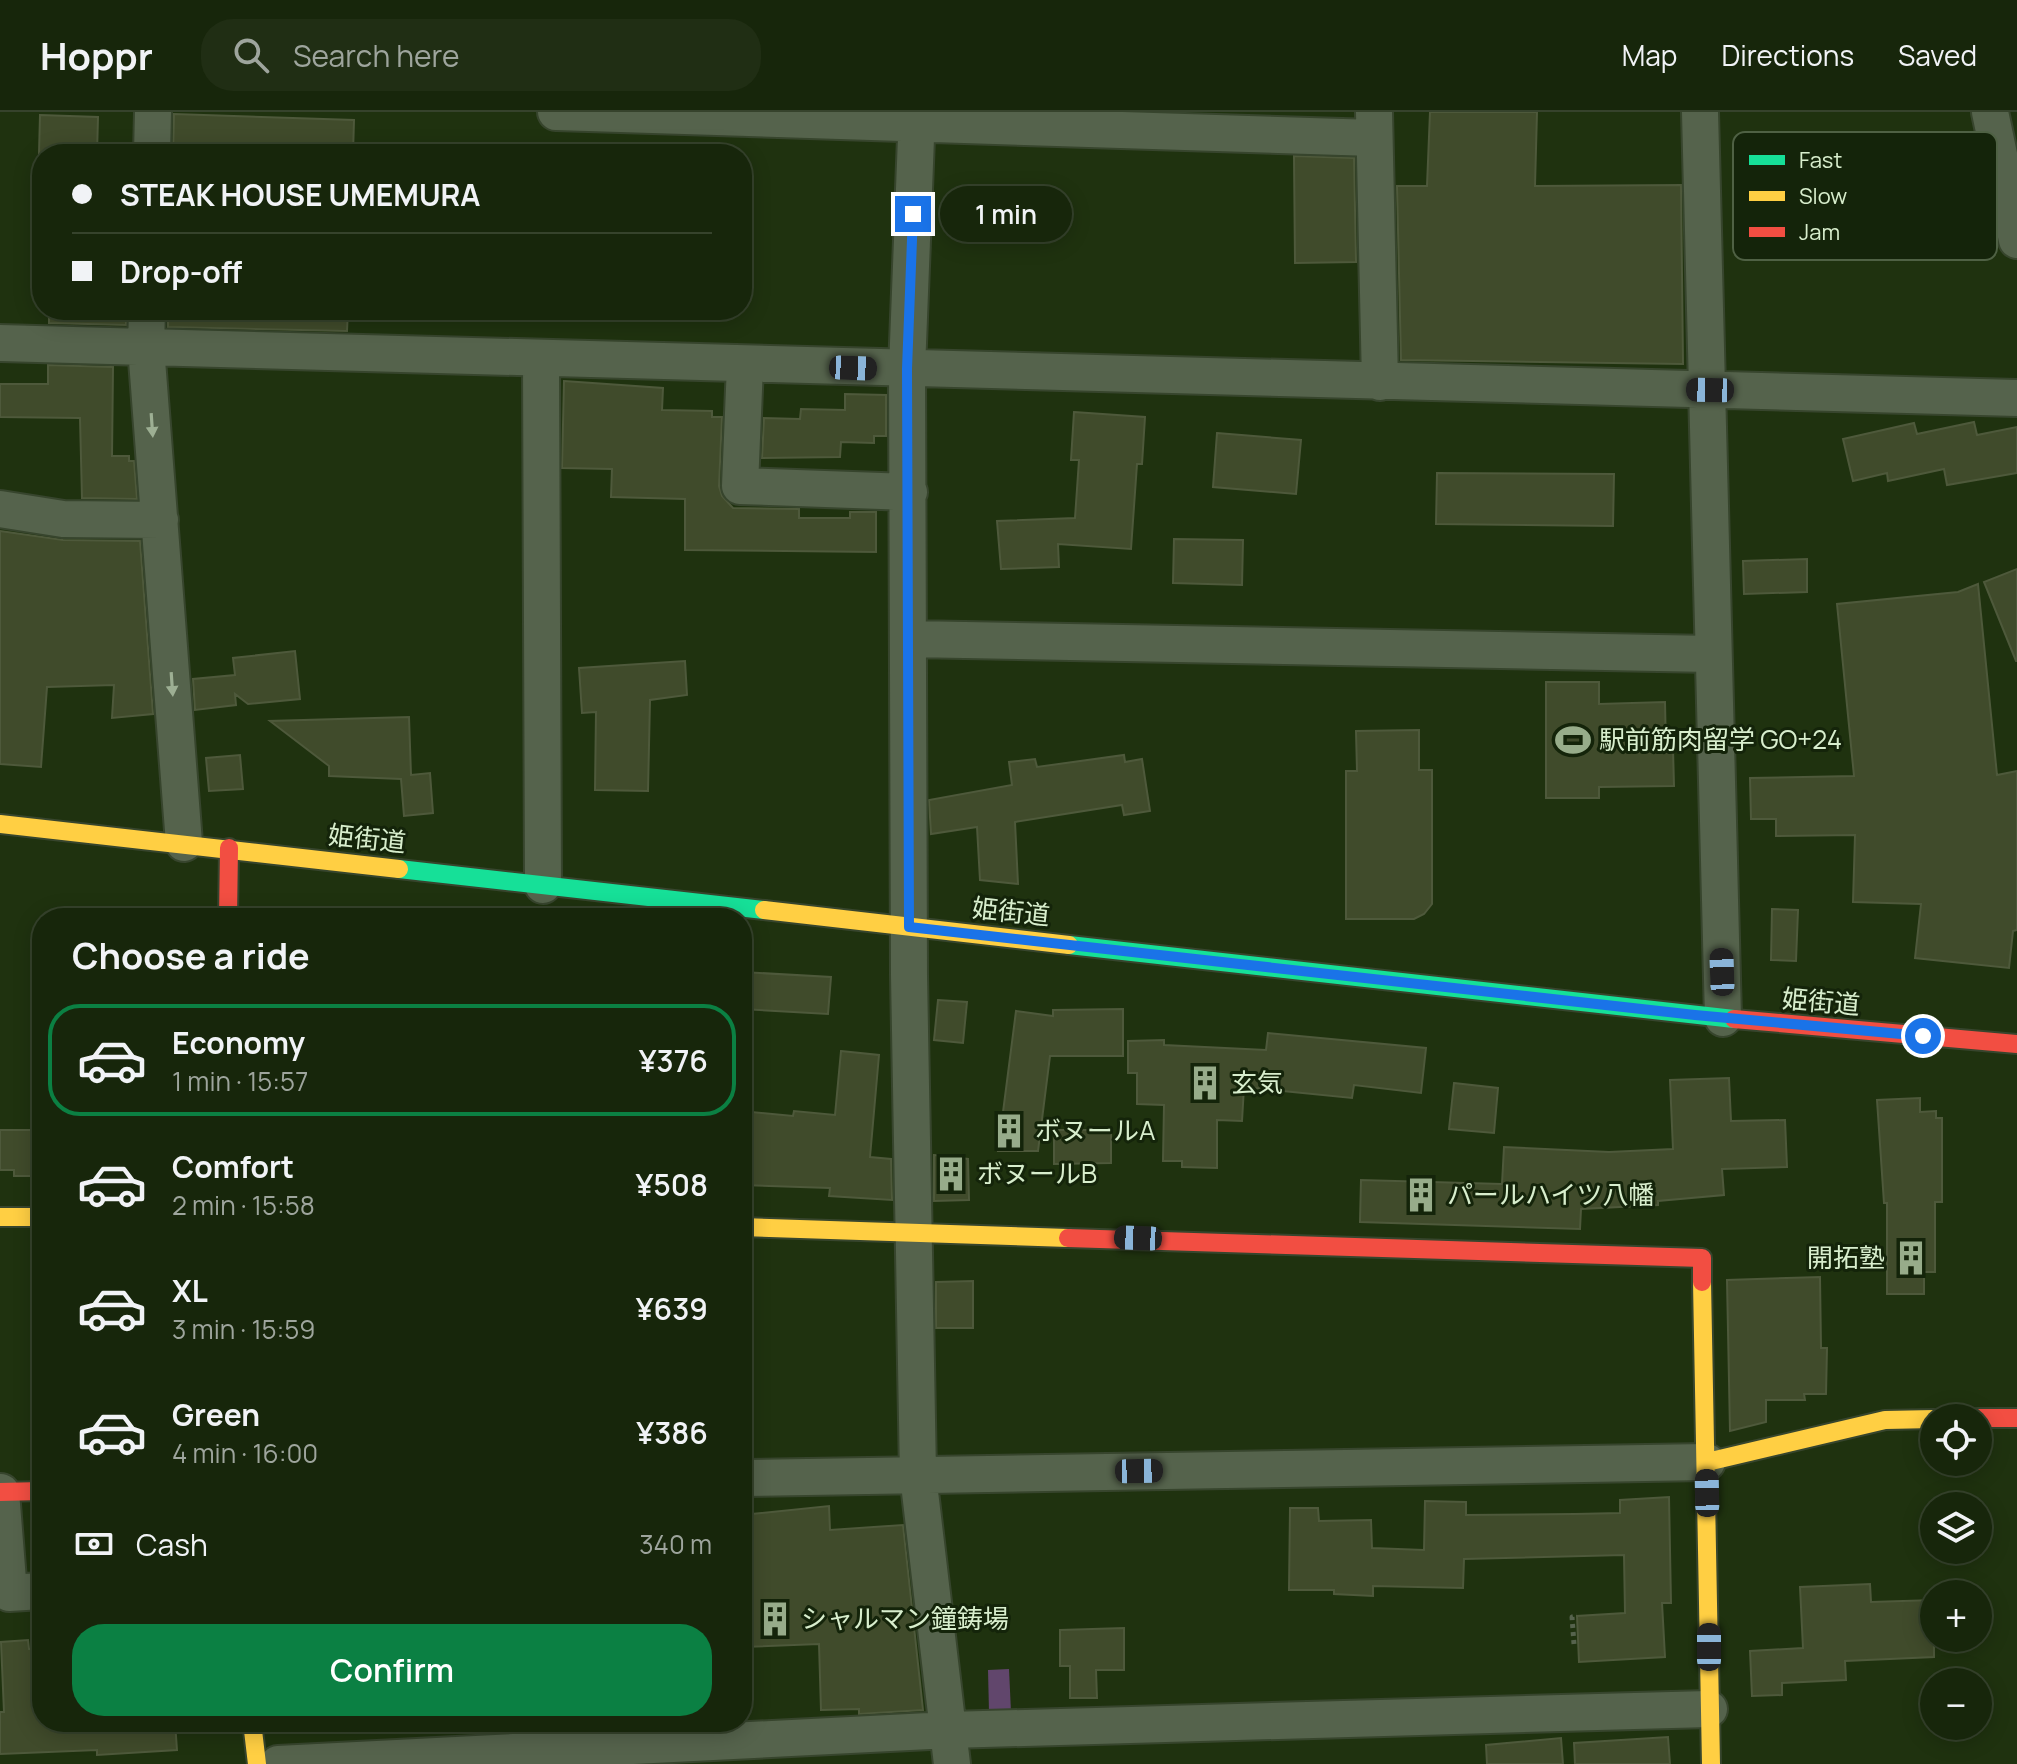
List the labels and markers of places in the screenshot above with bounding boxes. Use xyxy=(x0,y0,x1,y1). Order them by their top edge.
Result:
sports icon: 駅前筋肉留学 GO+24 xyxy=(1554,721,1592,759)
place label: 駅前筋肉留学 GO+24 xyxy=(1599,721,1842,757)
building icon: 玄気 xyxy=(1186,1064,1224,1102)
place label: 玄気 xyxy=(1231,1064,1283,1100)
building icon: ボヌールA xyxy=(990,1112,1028,1150)
place label: ボヌールA xyxy=(1035,1112,1155,1148)
building icon: ボヌールB xyxy=(932,1155,970,1193)
place label: ボヌールB xyxy=(977,1155,1097,1191)
building icon: パールハイツ八幡 xyxy=(1402,1176,1440,1214)
place label: パールハイツ八幡 xyxy=(1447,1176,1654,1212)
place label: 開拓塾 xyxy=(1807,1239,1885,1275)
building icon: 開拓塾 xyxy=(1892,1239,1930,1277)
building icon: シャルマン鐘鋳場 xyxy=(756,1600,794,1638)
place label: シャルマン鐘鋳場 xyxy=(801,1600,1009,1636)

